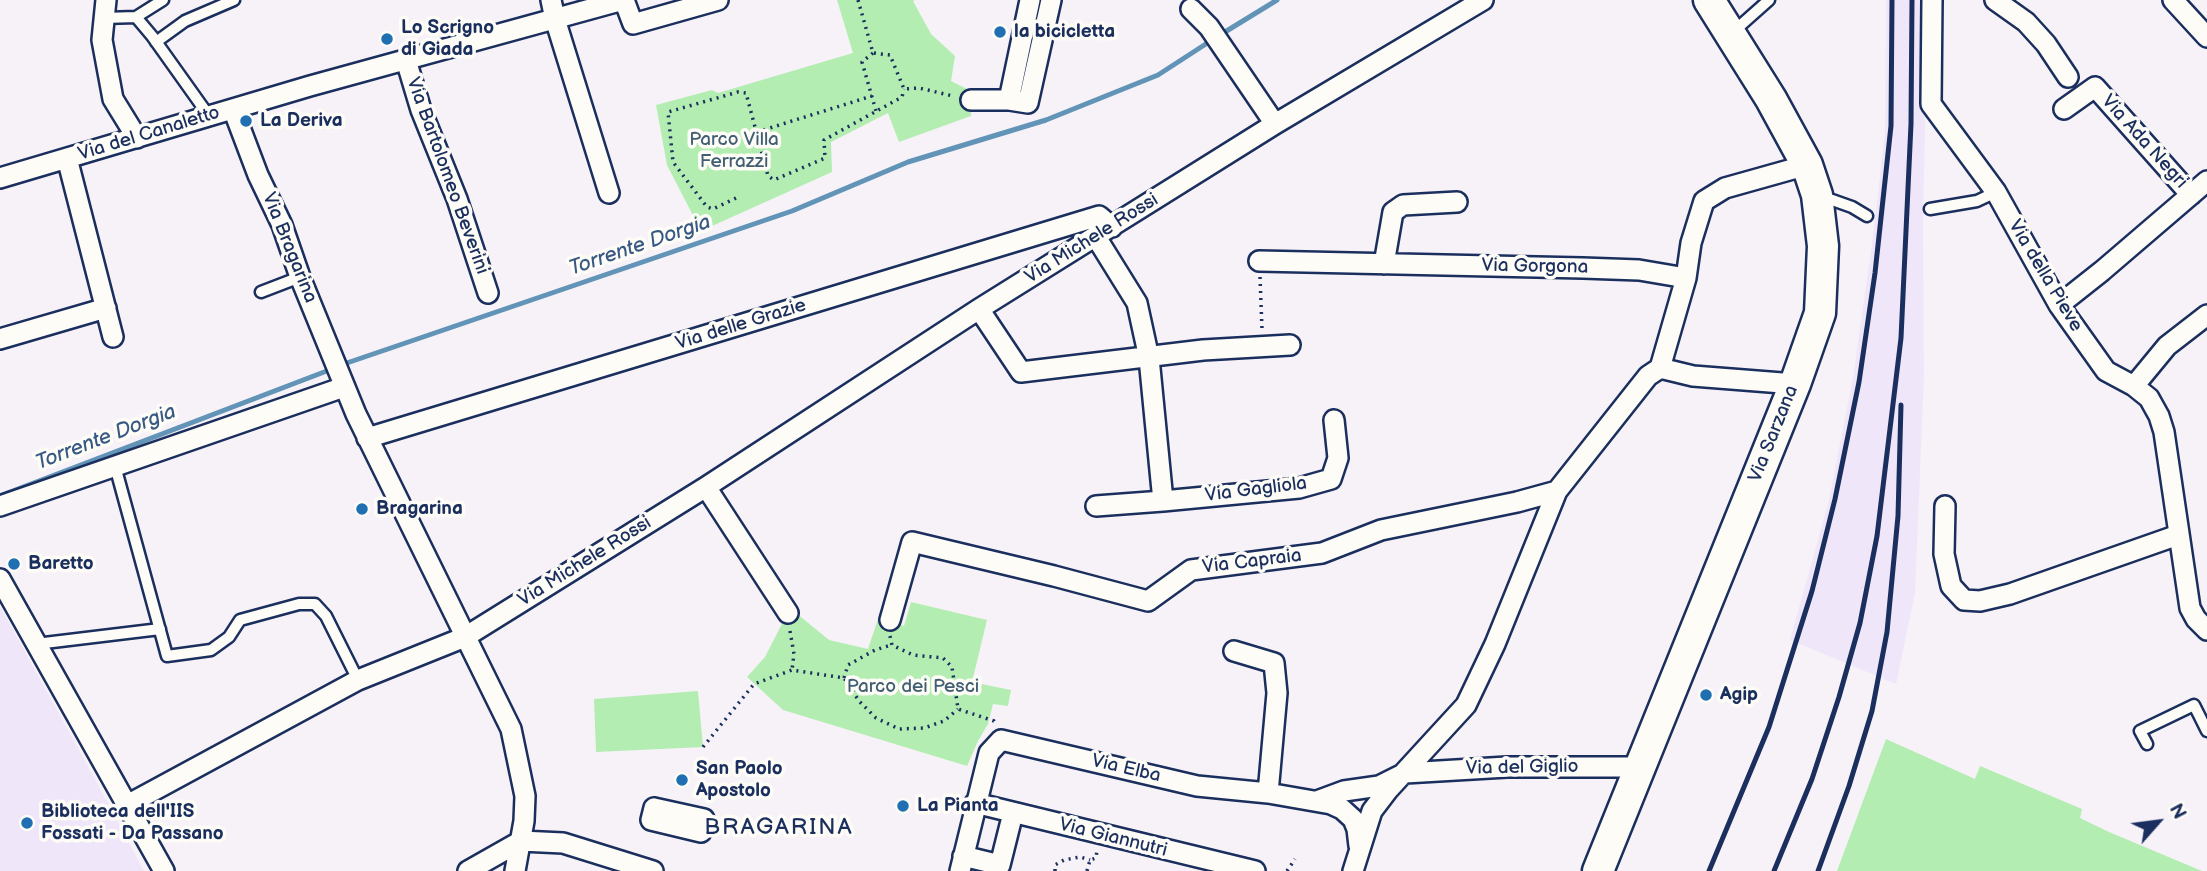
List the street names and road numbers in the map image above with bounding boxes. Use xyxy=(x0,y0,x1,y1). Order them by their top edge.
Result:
street label: Via Bartolomeo Beverini xyxy=(401,75,493,277)
street label: Via Ada Negri xyxy=(2096,91,2192,193)
street label: Via del Canaletto xyxy=(76,102,222,166)
street label: Via Michele Rossi xyxy=(1021,189,1163,289)
street label: Via Bragarina xyxy=(257,190,321,306)
street label: Via della Pieve xyxy=(2003,216,2087,336)
street label: Via Gorgona xyxy=(1481,255,1589,279)
street label: Via delle Grazie xyxy=(673,294,809,356)
street label: Via Sarzana xyxy=(1744,382,1804,486)
street label: Via Gagliola xyxy=(1204,472,1308,508)
street label: Via Michele Rossi xyxy=(514,512,656,612)
street label: Via Capraia xyxy=(1201,545,1303,579)
street label: Via Elba xyxy=(1089,750,1163,788)
street label: Via del Giglio xyxy=(1465,756,1579,780)
street label: Via Giannutri xyxy=(1057,814,1169,862)

